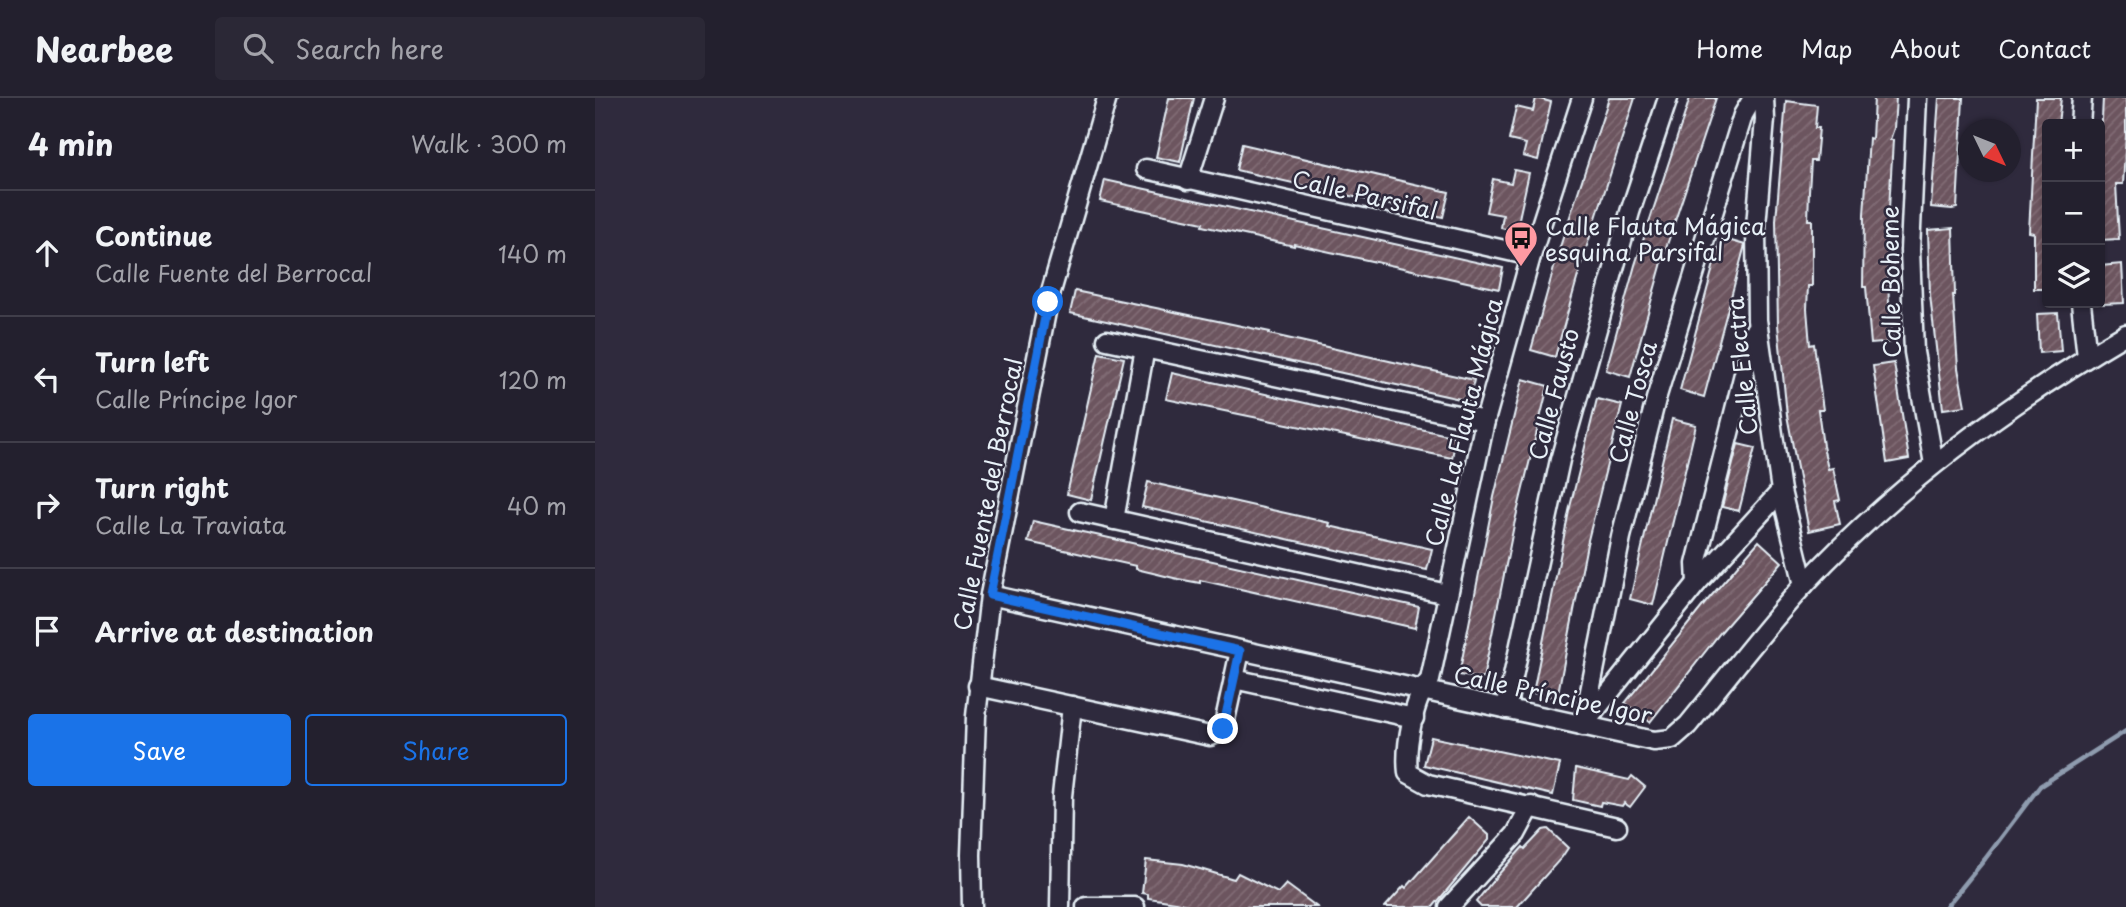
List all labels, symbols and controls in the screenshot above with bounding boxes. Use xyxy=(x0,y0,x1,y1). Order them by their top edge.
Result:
search box xyxy=(215,17,705,80)
text: Nearbee xyxy=(35,23,173,73)
icon: search xyxy=(239,29,277,67)
text: Search here xyxy=(295,29,444,68)
text: Home xyxy=(1696,30,1763,66)
text: Map xyxy=(1801,30,1852,66)
text: About xyxy=(1890,30,1960,66)
text: Contact xyxy=(1998,30,2091,66)
north arrow xyxy=(1958,119,2021,182)
map controls xyxy=(2042,119,2105,308)
button: + xyxy=(2042,119,2105,182)
text: 4 min xyxy=(28,121,114,166)
text: Walk · 300 m xyxy=(411,126,567,161)
street label: Calle Parsifal xyxy=(1289,160,1441,228)
button: − xyxy=(2042,182,2105,245)
street label: Calle Boheme xyxy=(1871,206,1909,358)
place label: Calle Flauta Mágica esquina Parsifal xyxy=(1545,208,1766,269)
text: Continue xyxy=(95,216,212,255)
bus stop icon: Calle Flauta Mágica esquina Parsifal xyxy=(1502,219,1540,268)
icon: ahead xyxy=(28,234,66,272)
text: 140 m xyxy=(498,236,567,271)
button: layers xyxy=(2042,245,2105,308)
text: Calle Fuente del Berrocal xyxy=(95,255,372,290)
route start xyxy=(1032,286,1063,317)
street label: Calle La Flauta Mágica xyxy=(1415,293,1511,550)
street label: Calle Electra xyxy=(1716,295,1766,437)
street label: Calle Fausto xyxy=(1519,324,1587,464)
street label: Calle Tosca xyxy=(1599,336,1665,467)
text: Turn left xyxy=(95,342,210,381)
street label: Calle Fuente del Berrocal xyxy=(943,355,1031,633)
icon: left xyxy=(28,360,66,398)
text: 120 m xyxy=(499,362,567,397)
text: Calle Príncipe Igor xyxy=(95,381,297,416)
text: Turn right xyxy=(95,468,229,507)
icon: right xyxy=(28,486,66,524)
text: 40 m xyxy=(507,488,567,523)
text: Calle La Traviata xyxy=(95,507,286,542)
icon: arrive xyxy=(28,612,66,650)
text: Arrive at destination xyxy=(95,612,374,651)
street label: Calle Príncipe Igor xyxy=(1450,656,1656,732)
route end xyxy=(1207,713,1238,744)
button: Save xyxy=(28,714,291,786)
button: Share xyxy=(305,714,567,786)

